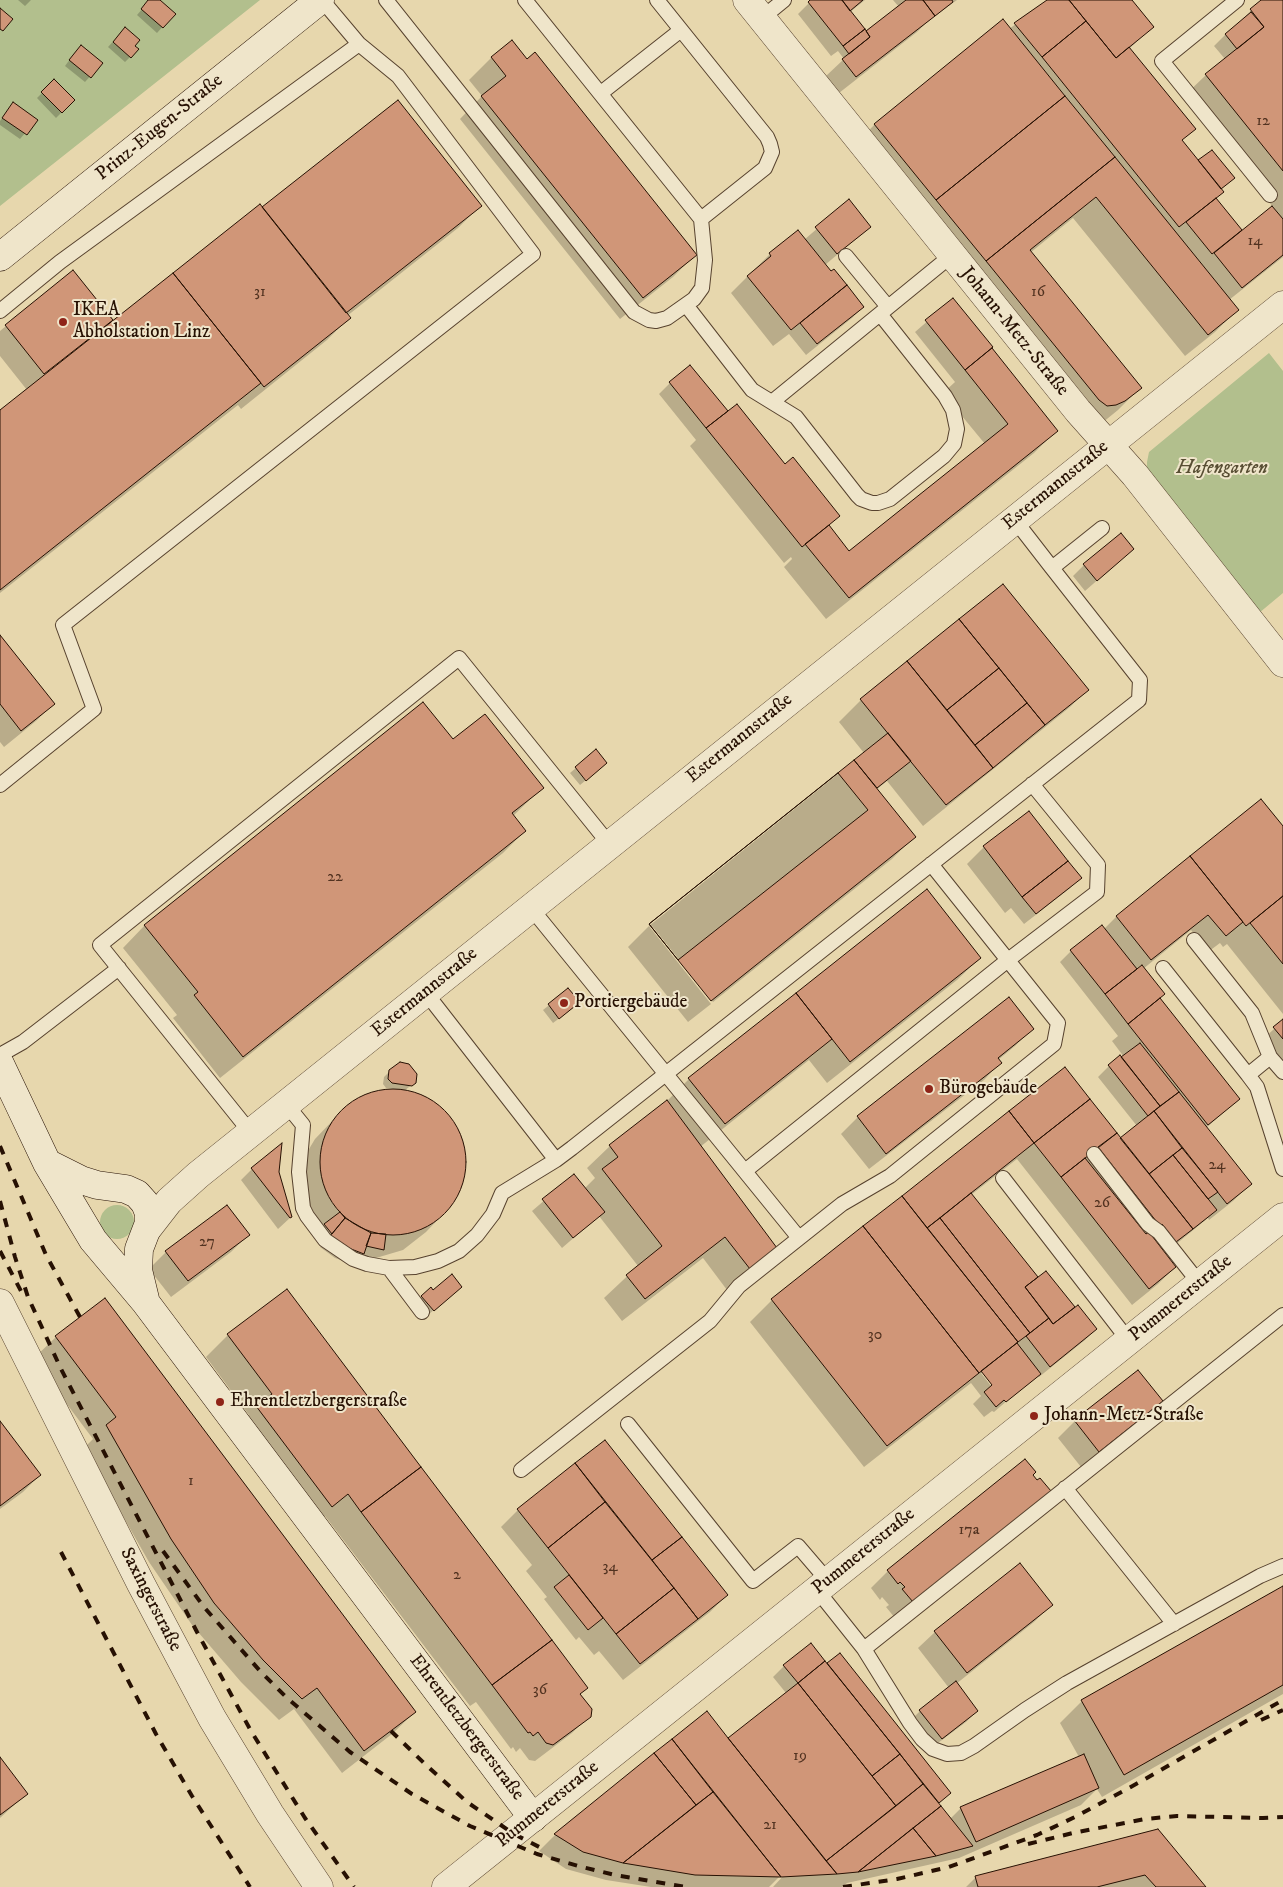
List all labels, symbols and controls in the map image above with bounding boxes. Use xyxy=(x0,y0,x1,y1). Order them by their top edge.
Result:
street label: Prinz-Eugen-Straße xyxy=(92,70,228,186)
house number: 12 xyxy=(1256,112,1270,132)
house number: 14 xyxy=(1247,232,1263,252)
street label: Johann-Metz-Straße xyxy=(955,263,1073,401)
house number: 31 xyxy=(254,283,266,303)
house number: 16 xyxy=(1031,283,1045,303)
place label: IKEA Abholstation Linz xyxy=(73,300,210,344)
marker: IKEA Abholstation Linz xyxy=(57,316,69,328)
street label: Estermannstraße xyxy=(998,436,1114,536)
park label: Hafengarten xyxy=(1176,458,1268,480)
street label: Estermannstraße xyxy=(682,689,798,789)
house number: 22 xyxy=(327,868,343,888)
street label: Estermannstraße xyxy=(367,943,483,1043)
place label: Portiergebäude xyxy=(574,992,687,1014)
marker: Portiergebäude xyxy=(558,997,570,1009)
place label: Bürogebäude xyxy=(939,1078,1037,1100)
marker: Bürogebäude xyxy=(923,1083,935,1095)
house number: 24 xyxy=(1208,1156,1226,1176)
house number: 26 xyxy=(1094,1194,1110,1214)
house number: 27 xyxy=(199,1233,215,1253)
street label: Pummererstraße xyxy=(1125,1251,1237,1347)
house number: 30 xyxy=(868,1326,882,1346)
place label: Ehrentletzbergerstraße xyxy=(230,1391,407,1413)
marker: Ehrentletzbergerstraße xyxy=(214,1396,226,1408)
place label: Johann-Metz-Straße xyxy=(1044,1405,1204,1427)
marker: Johann-Metz-Straße xyxy=(1028,1410,1040,1422)
house number: 1 xyxy=(188,1472,194,1492)
street label: Pummererstraße xyxy=(808,1504,920,1600)
house number: 17a xyxy=(958,1521,980,1541)
street label: Saxingerstraße xyxy=(114,1544,186,1656)
house number: 34 xyxy=(602,1558,618,1578)
house number: 2 xyxy=(453,1566,461,1586)
street label: Ehrentletzbergerstraße xyxy=(404,1650,528,1806)
house number: 36 xyxy=(533,1681,547,1701)
house number: 19 xyxy=(793,1747,807,1767)
street label: Pummererstraße xyxy=(492,1757,604,1853)
house number: 21 xyxy=(763,1816,777,1836)

